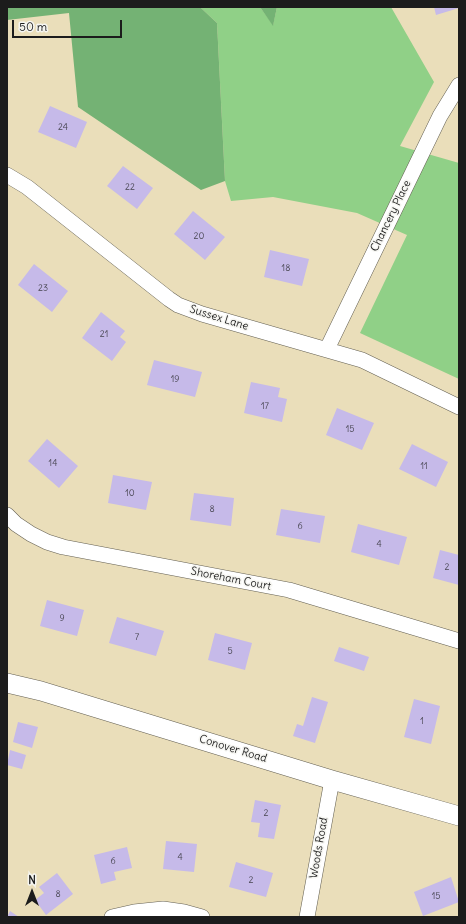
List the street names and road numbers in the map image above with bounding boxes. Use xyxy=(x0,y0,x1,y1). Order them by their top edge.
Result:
street label: Chancery Place xyxy=(368,178,414,254)
street label: Sussex Lane xyxy=(188,303,250,333)
street label: Shoreham Court xyxy=(190,565,272,593)
street label: Conover Road xyxy=(198,732,268,766)
street label: Woods Road xyxy=(307,816,331,880)

